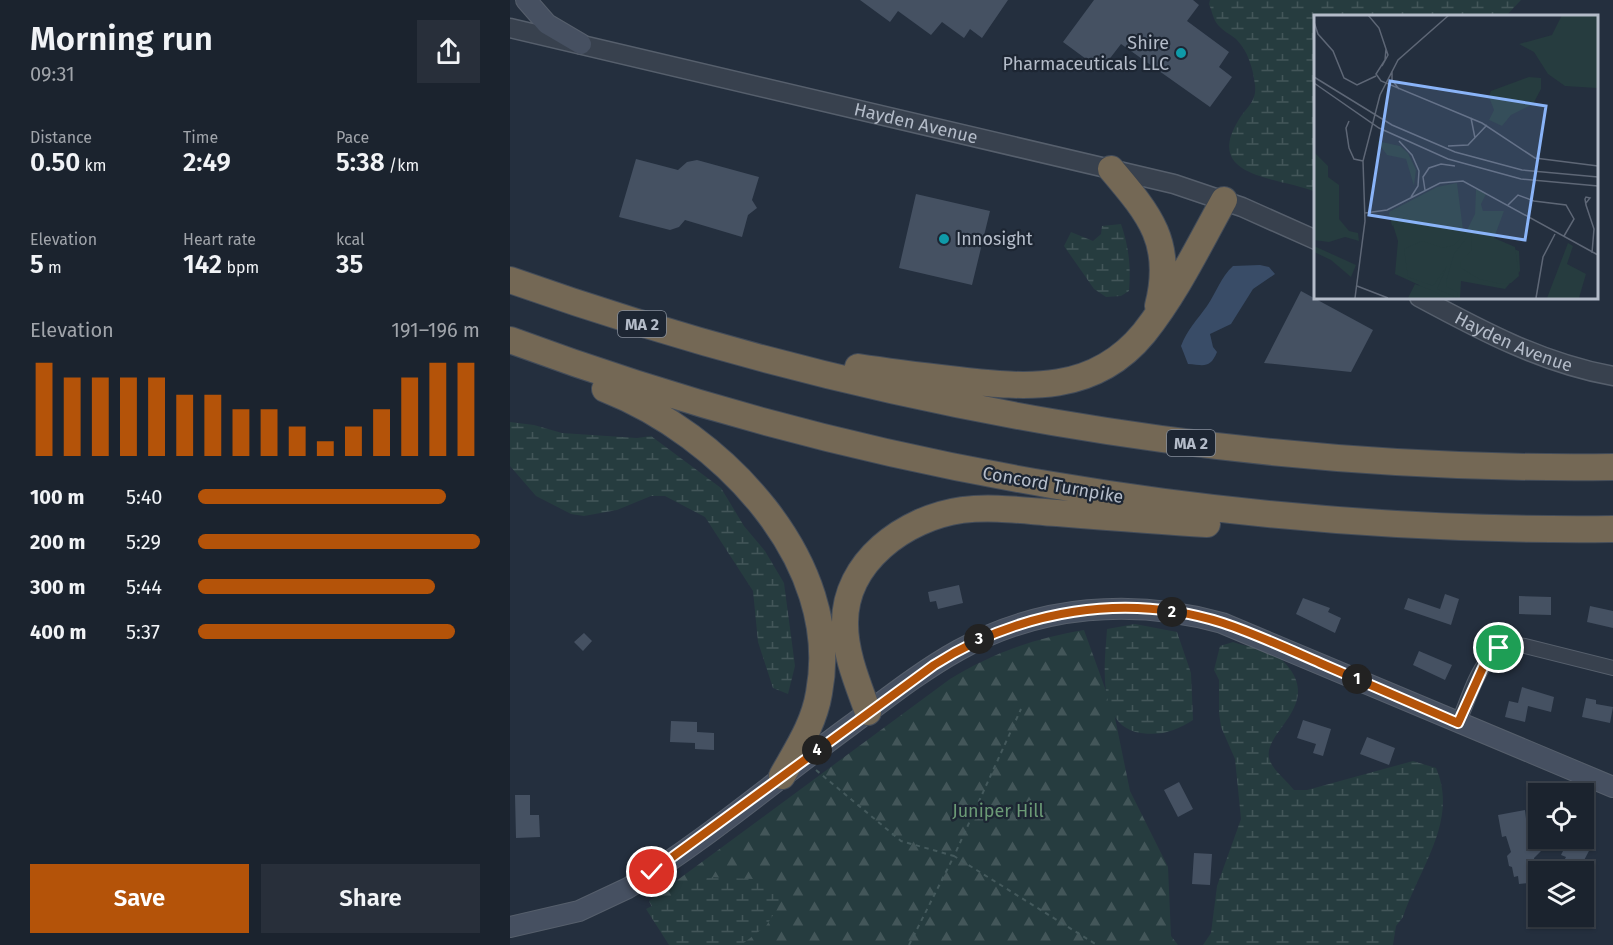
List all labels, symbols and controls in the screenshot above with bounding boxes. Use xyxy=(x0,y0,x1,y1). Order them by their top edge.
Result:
inset map xyxy=(1314,15,1598,298)
text: Morning run xyxy=(30,19,213,59)
button: share xyxy=(417,20,480,83)
place label: Shire Pharmaceuticals LLC xyxy=(1003,32,1169,75)
marker: Shire Pharmaceuticals LLC xyxy=(1174,46,1188,60)
text: 09:31 xyxy=(30,62,75,86)
street label: Hayden Avenue xyxy=(852,98,980,149)
text: Distance xyxy=(30,128,92,147)
text: Time xyxy=(183,128,218,147)
text: Pace xyxy=(336,128,369,147)
text: 0.50 xyxy=(30,147,80,178)
text: 2:49 xyxy=(183,147,231,178)
text: 5:38 xyxy=(336,147,385,178)
text: km xyxy=(80,156,106,175)
text: /km xyxy=(385,156,419,175)
place label: Innosight xyxy=(956,228,1033,250)
text: Elevation xyxy=(30,230,97,249)
text: Heart rate xyxy=(183,230,256,249)
text: kcal xyxy=(336,230,365,249)
marker: Innosight xyxy=(937,232,951,246)
text: 5 xyxy=(30,249,44,280)
text: 142 xyxy=(183,249,222,280)
text: 35 xyxy=(336,249,363,280)
text: m xyxy=(44,258,62,277)
text: bpm xyxy=(222,258,259,277)
street label: Hayden Avenue xyxy=(1451,307,1575,377)
road number: MA 2 xyxy=(618,311,666,337)
text: Elevation xyxy=(30,318,114,342)
text: 191–196 m xyxy=(391,318,480,342)
road number: MA 2 xyxy=(1167,430,1215,456)
street label: Concord Turnpike xyxy=(981,462,1125,508)
text: 100 m xyxy=(30,485,84,509)
text: 5:40 xyxy=(126,485,163,509)
text: 200 m xyxy=(30,530,85,554)
text: 5:29 xyxy=(126,530,161,554)
text: 300 m xyxy=(30,575,85,599)
text: 5:44 xyxy=(126,575,162,599)
pin: 2 xyxy=(1157,597,1187,627)
text: 2 xyxy=(1168,602,1176,621)
text: 400 m xyxy=(30,620,86,644)
text: 5:37 xyxy=(126,620,160,644)
pin xyxy=(1473,622,1524,673)
pin: 3 xyxy=(964,624,994,654)
text: 3 xyxy=(975,629,983,648)
icon: arrive xyxy=(1482,631,1515,664)
pin: 1 xyxy=(1342,664,1372,694)
text: 1 xyxy=(1353,669,1361,688)
pin: 4 xyxy=(802,735,832,765)
text: 4 xyxy=(812,740,822,759)
map controls xyxy=(1528,783,1594,927)
button: locate xyxy=(1528,783,1594,849)
park label: Juniper Hill xyxy=(952,800,1044,822)
pin xyxy=(626,846,677,897)
icon: check xyxy=(635,855,668,888)
button: layers xyxy=(1528,861,1594,927)
button: Save xyxy=(30,864,249,933)
button: Share xyxy=(261,864,480,933)

